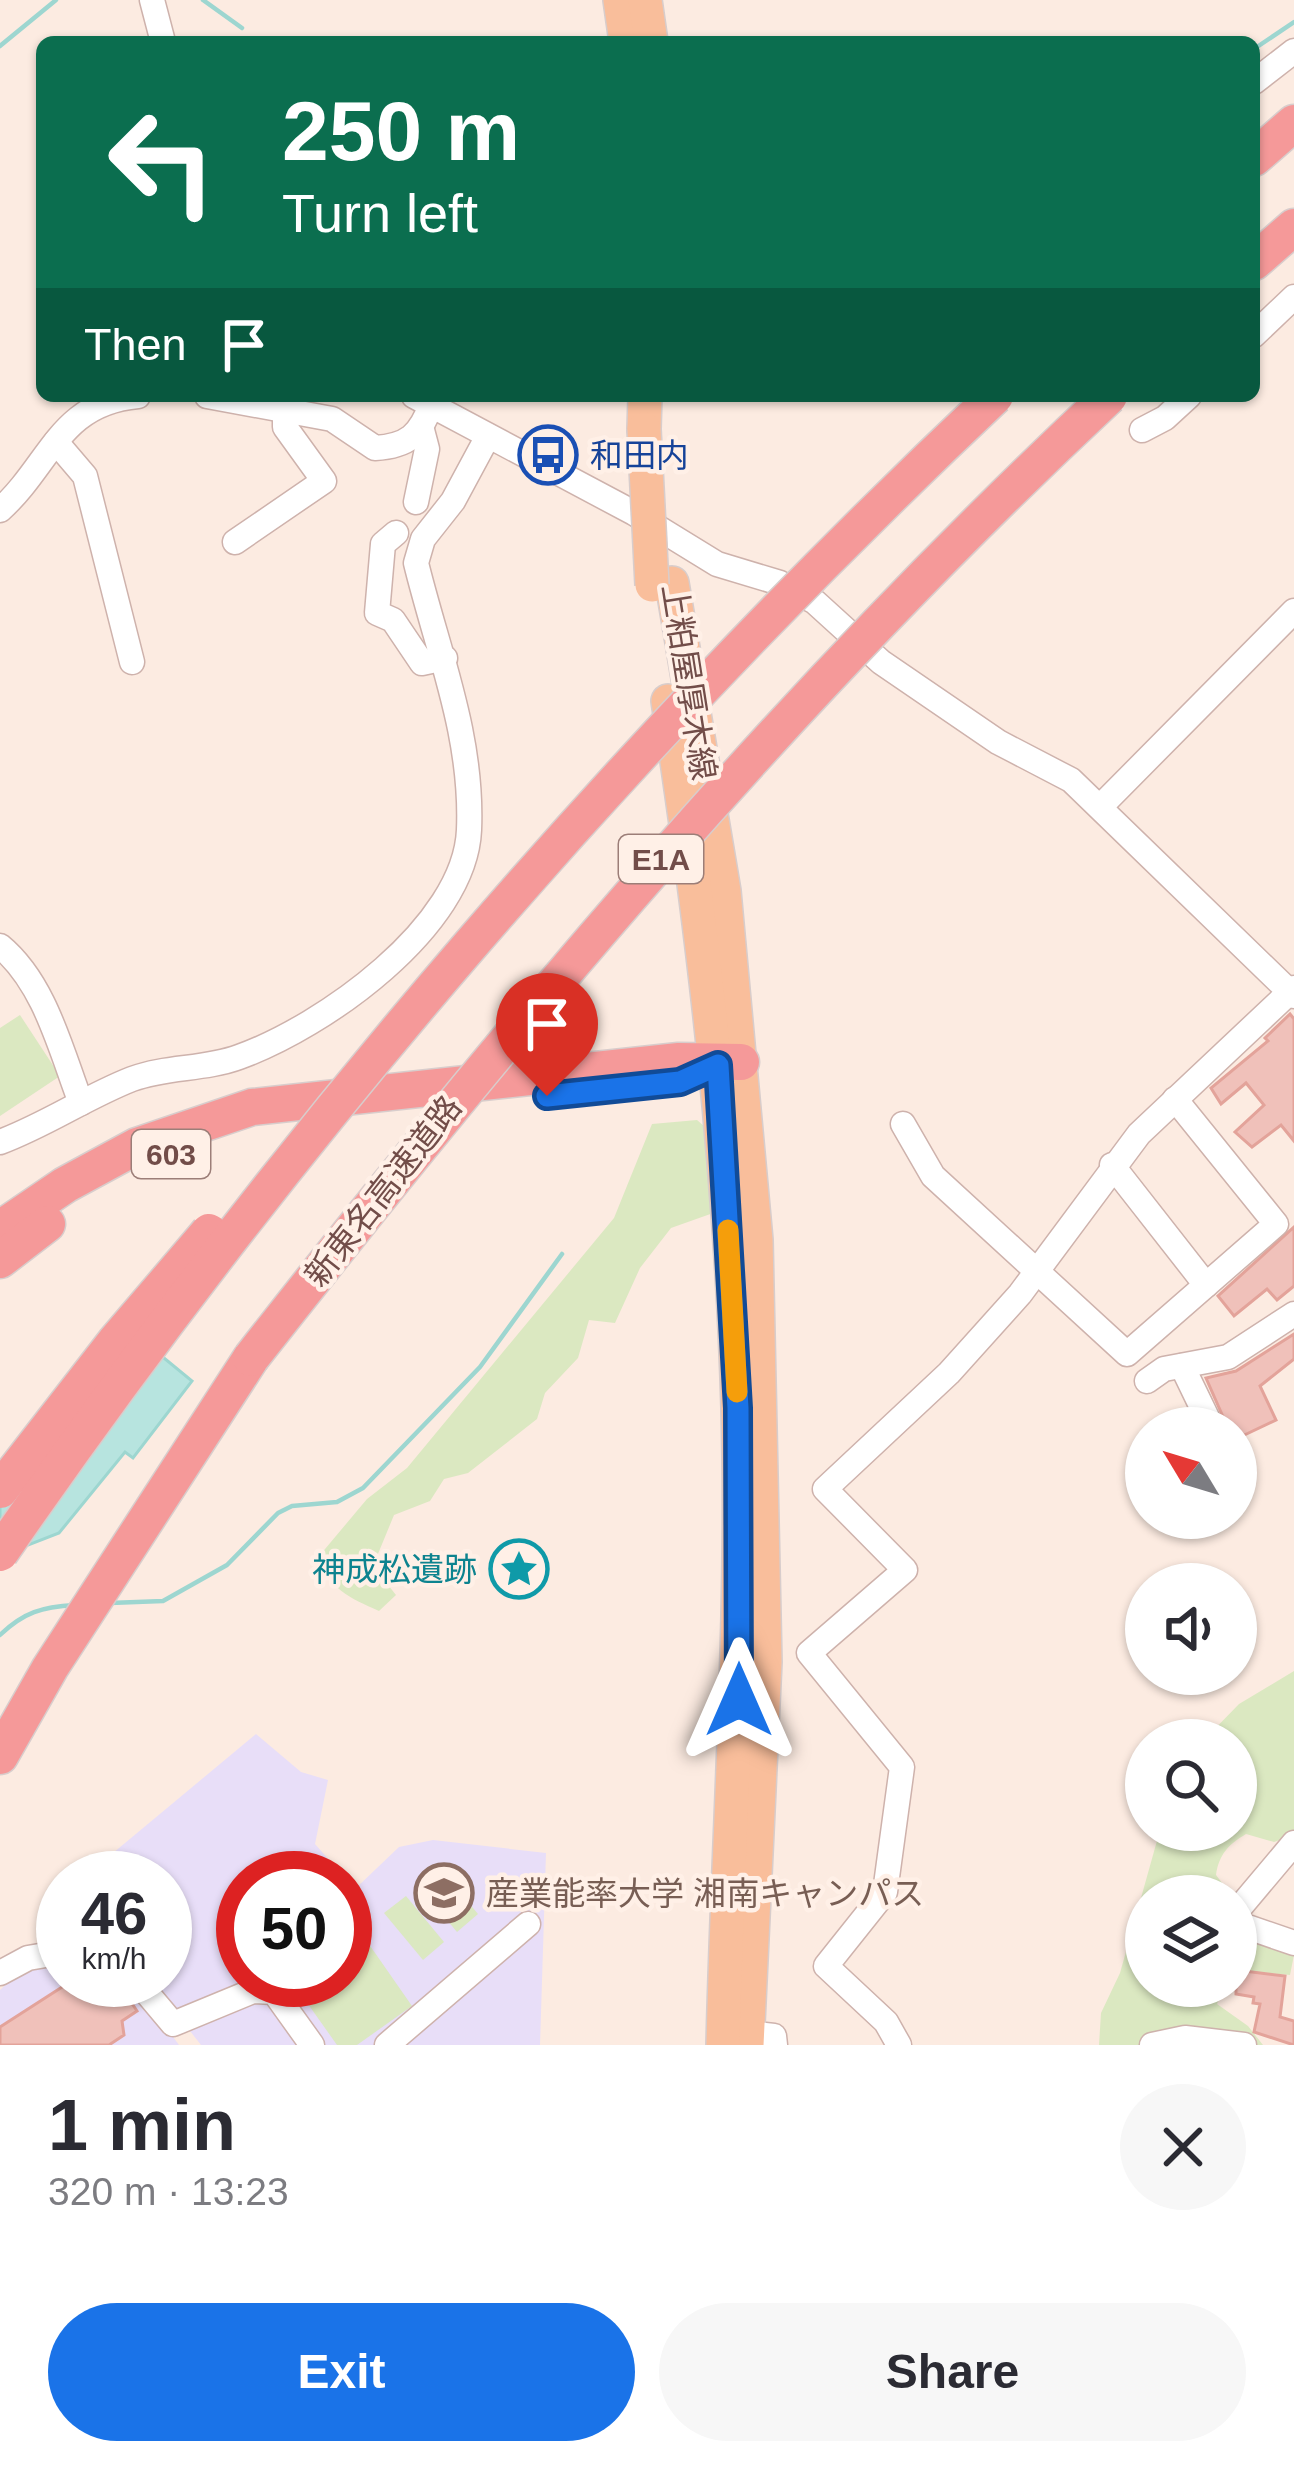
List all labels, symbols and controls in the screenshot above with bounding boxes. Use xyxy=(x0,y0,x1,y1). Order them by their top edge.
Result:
icon: left xyxy=(84,84,240,240)
text: 250 m xyxy=(282,84,520,178)
text: Turn left xyxy=(282,183,478,243)
icon: arrive xyxy=(211,312,277,378)
text: Then xyxy=(84,319,187,370)
bus stop icon: 和田内 xyxy=(517,424,579,486)
place label: 和田内 xyxy=(590,437,689,474)
street label: 上粕屋厚木線 xyxy=(655,581,723,783)
road number: E1A xyxy=(619,835,703,883)
pin xyxy=(496,973,598,1096)
icon: arrive xyxy=(514,991,580,1057)
street label: 新東名高速道路 xyxy=(297,1089,469,1293)
road number: 603 xyxy=(132,1130,210,1178)
north arrow xyxy=(1125,1407,1257,1539)
map controls xyxy=(1125,1407,1257,2007)
place icon: 神成松遺跡 xyxy=(488,1538,550,1600)
place label: 神成松遺跡 xyxy=(312,1551,477,1588)
button: sound xyxy=(1125,1563,1257,1695)
position arrow xyxy=(676,1637,802,1763)
button: search xyxy=(1125,1719,1257,1851)
speed limit sign: 50 xyxy=(216,1851,372,2007)
school or university icon: 産業能率大学 湘南キャンパス xyxy=(413,1862,475,1924)
place label: 産業能率大学 湘南キャンパス xyxy=(486,1875,924,1912)
button: layers xyxy=(1125,1875,1257,2007)
text: 46 xyxy=(81,1880,147,1947)
text: km/h xyxy=(81,1942,147,1975)
button: close xyxy=(1120,2084,1246,2210)
text: 1 min xyxy=(48,2085,236,2165)
text: 320 m · 13:23 xyxy=(48,2170,289,2213)
button: Exit xyxy=(48,2303,635,2441)
button: Share xyxy=(659,2303,1246,2441)

